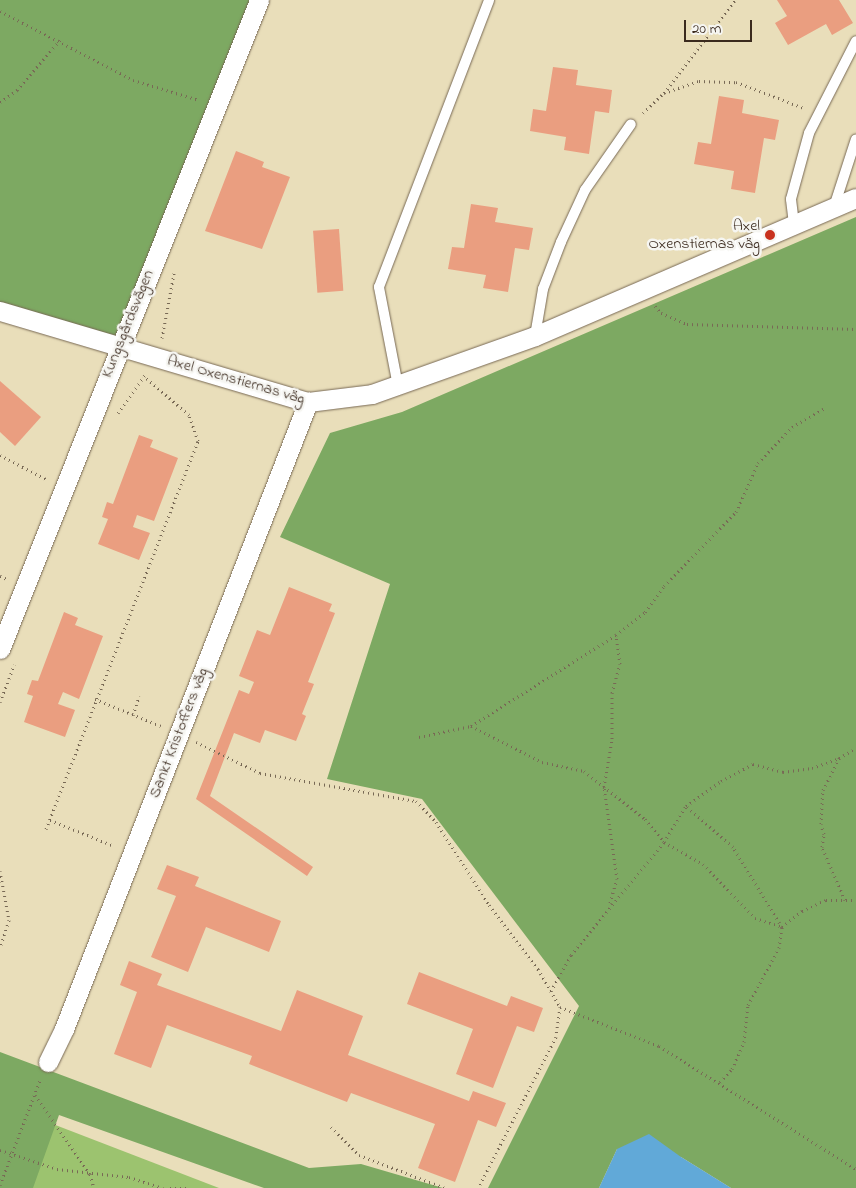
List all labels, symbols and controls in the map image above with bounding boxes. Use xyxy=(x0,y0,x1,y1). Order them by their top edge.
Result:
scale bar xyxy=(686,10,754,42)
text: 20 m xyxy=(692,18,721,40)
place label: Axel Oxenstiernas väg xyxy=(649,216,760,254)
marker: Axel Oxenstiernas väg xyxy=(764,229,776,241)
street label: Kungsgårdsvägen xyxy=(98,267,158,381)
street label: Axel Oxenstiernas väg xyxy=(165,351,307,409)
street label: Sankt Kristoffers väg xyxy=(145,665,213,801)

